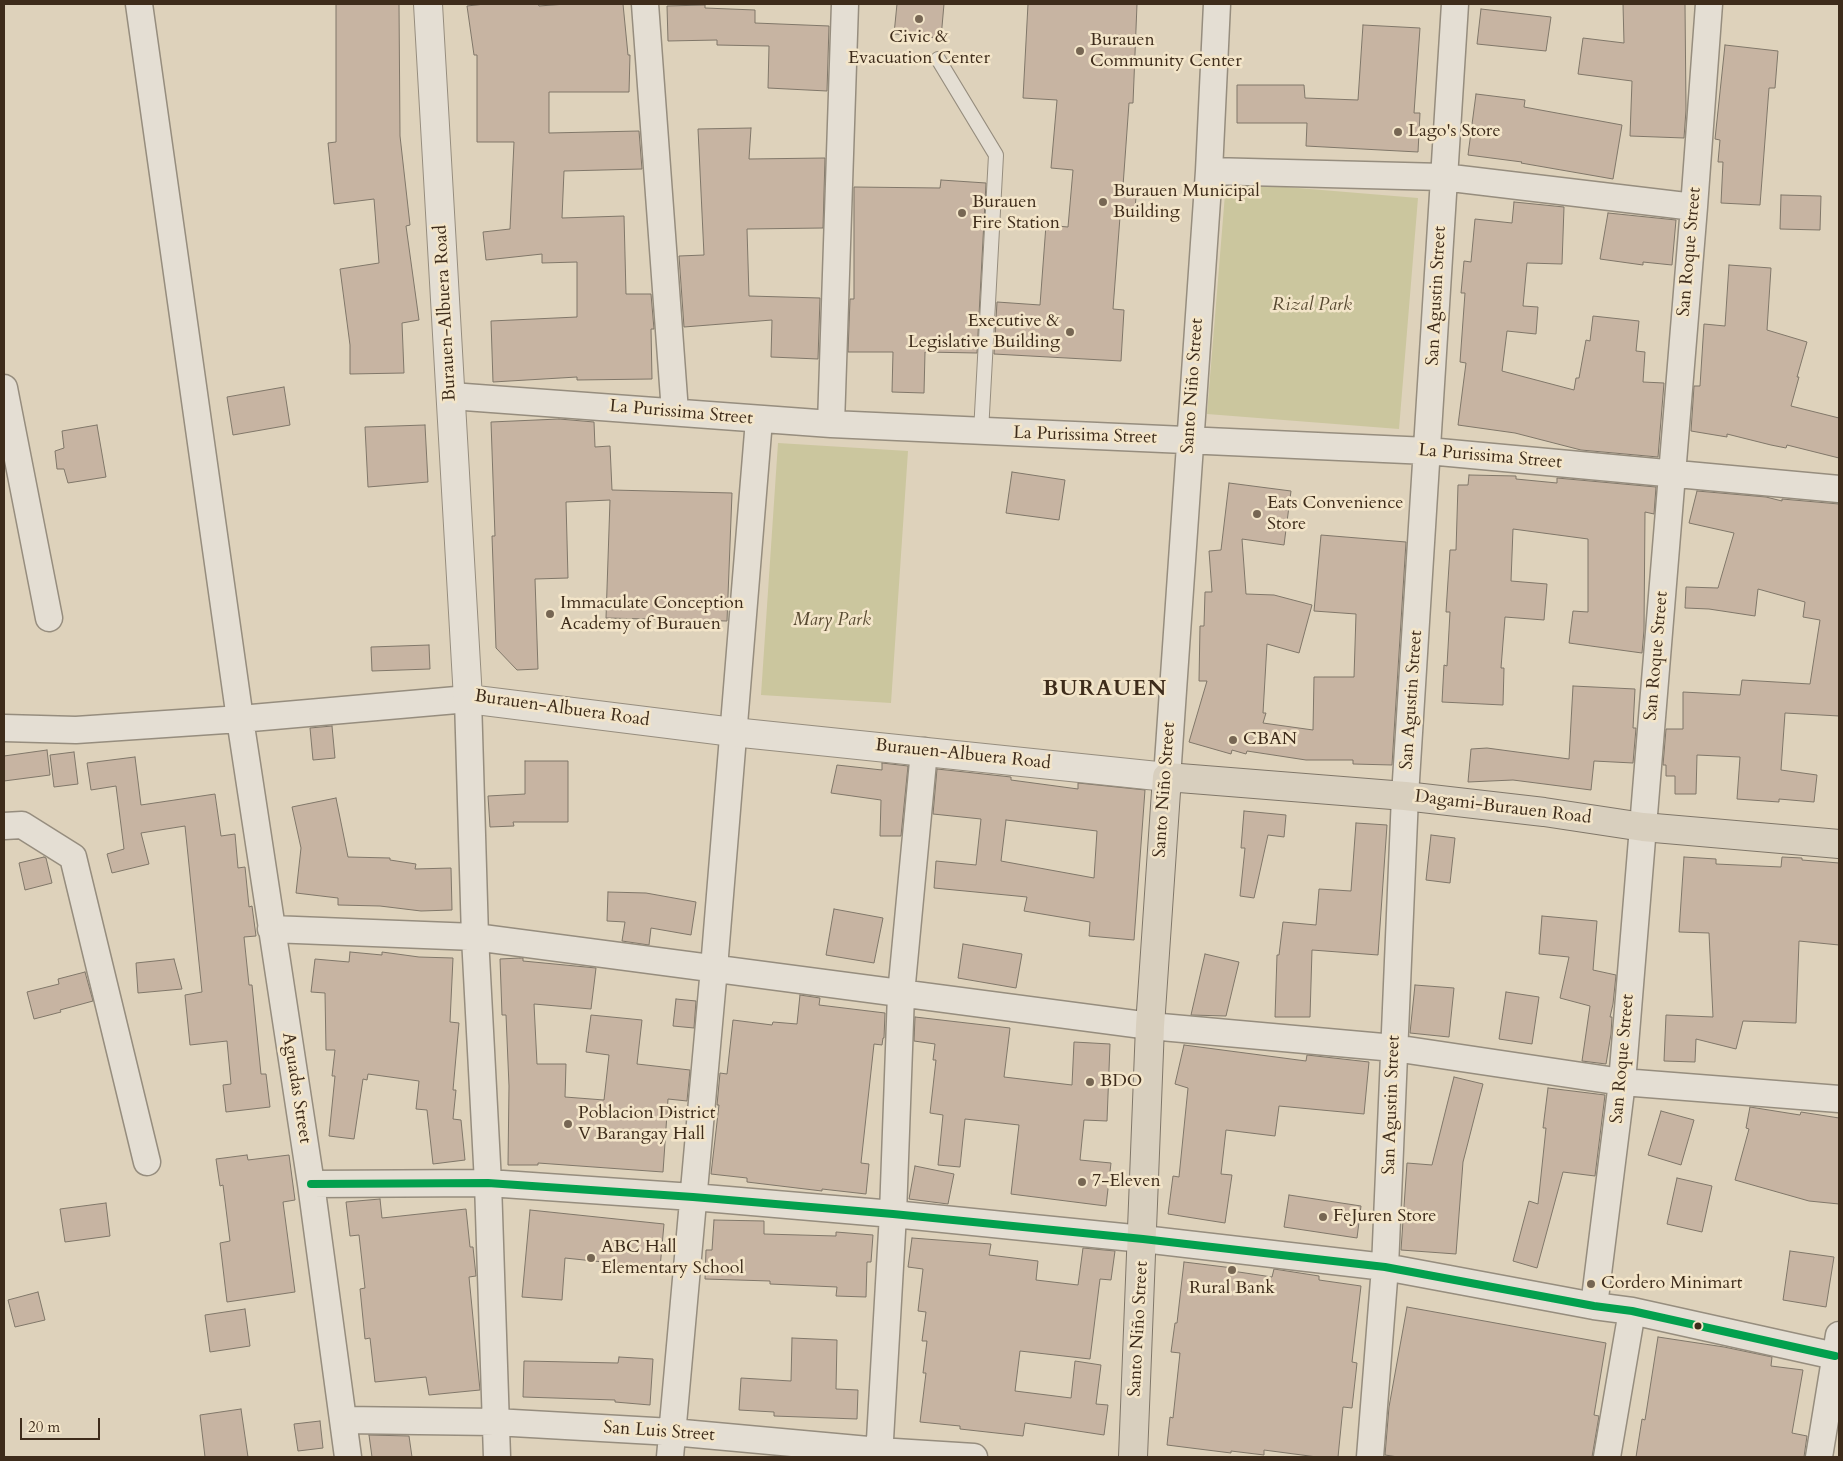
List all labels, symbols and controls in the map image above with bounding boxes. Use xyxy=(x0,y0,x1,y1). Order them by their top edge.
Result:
marker: Civic & Evacuation Center xyxy=(913,13,925,25)
place label: Civic & Evacuation Center xyxy=(848,27,990,70)
place label: Burauen Community Center xyxy=(1090,30,1242,72)
marker: Burauen Community Center xyxy=(1074,45,1086,57)
place label: Lago's Store xyxy=(1408,121,1501,143)
marker: Lago's Store xyxy=(1392,126,1404,138)
place label: Burauen Municipal Building xyxy=(1113,181,1260,223)
street label: San Roque Street xyxy=(1674,186,1706,318)
place label: Burauen Fire Station xyxy=(972,192,1060,234)
marker: Burauen Municipal Building xyxy=(1097,196,1109,208)
marker: Burauen Fire Station xyxy=(956,207,968,219)
street label: Burauen-Albuera Road xyxy=(431,224,461,402)
street label: San Agustin Street xyxy=(1423,226,1451,366)
park label: Rizal Park xyxy=(1272,295,1352,317)
place label: Executive & Legislative Building xyxy=(908,311,1060,354)
street label: Santo Niño Street xyxy=(1177,318,1209,454)
marker: Executive & Legislative Building xyxy=(1064,326,1076,338)
street label: La Purissima Street xyxy=(608,396,754,430)
street label: La Purissima Street xyxy=(1013,423,1157,449)
street label: La Purissima Street xyxy=(1417,440,1563,474)
place label: Eats Convenience Store xyxy=(1267,493,1404,536)
marker: Eats Convenience Store xyxy=(1251,508,1263,520)
street label: San Roque Street xyxy=(1641,590,1673,722)
place label: Immaculate Conception Academy of Burauen xyxy=(560,593,744,636)
marker: Immaculate Conception Academy of Burauen xyxy=(544,608,556,620)
park label: Mary Park xyxy=(793,610,871,632)
street label: San Agustin Street xyxy=(1396,630,1428,770)
district label: BURAUEN xyxy=(1042,677,1168,703)
street label: Burauen-Albuera Road xyxy=(473,686,651,732)
street label: Santo Niño Street xyxy=(1149,722,1181,858)
place label: CBAN xyxy=(1243,729,1297,751)
marker: CBAN xyxy=(1227,734,1239,746)
street label: Burauen-Albuera Road xyxy=(874,735,1052,775)
street label: Dagami-Burauen Road xyxy=(1413,786,1593,830)
street label: San Roque Street xyxy=(1607,993,1639,1125)
street label: Aguadas Street xyxy=(277,1031,315,1145)
street label: San Agustin Street xyxy=(1379,1035,1405,1175)
place label: BDO xyxy=(1100,1071,1142,1093)
marker: BDO xyxy=(1084,1076,1096,1088)
place label: Poblacion District V Barangay Hall xyxy=(578,1103,715,1146)
marker: Poblacion District V Barangay Hall xyxy=(562,1118,574,1130)
place label: 7-Eleven xyxy=(1092,1171,1161,1193)
marker: 7-Eleven xyxy=(1076,1176,1088,1188)
place label: FeJuren Store xyxy=(1333,1206,1436,1228)
marker: FeJuren Store xyxy=(1317,1211,1329,1223)
place label: ABC Hall Elementary School xyxy=(601,1237,744,1280)
marker: ABC Hall Elementary School xyxy=(585,1252,597,1264)
street label: Santo Niño Street xyxy=(1125,1261,1153,1397)
marker: Rural Bank xyxy=(1226,1264,1238,1276)
place label: Cordero Minimart xyxy=(1601,1273,1743,1295)
place label: Rural Bank xyxy=(1189,1278,1275,1300)
marker: Cordero Minimart xyxy=(1585,1278,1597,1290)
unlabelled marker xyxy=(1693,1321,1703,1331)
scale bar xyxy=(22,1408,102,1440)
text: 20 m xyxy=(28,1417,60,1437)
street label: San Luis Street xyxy=(602,1417,716,1447)

